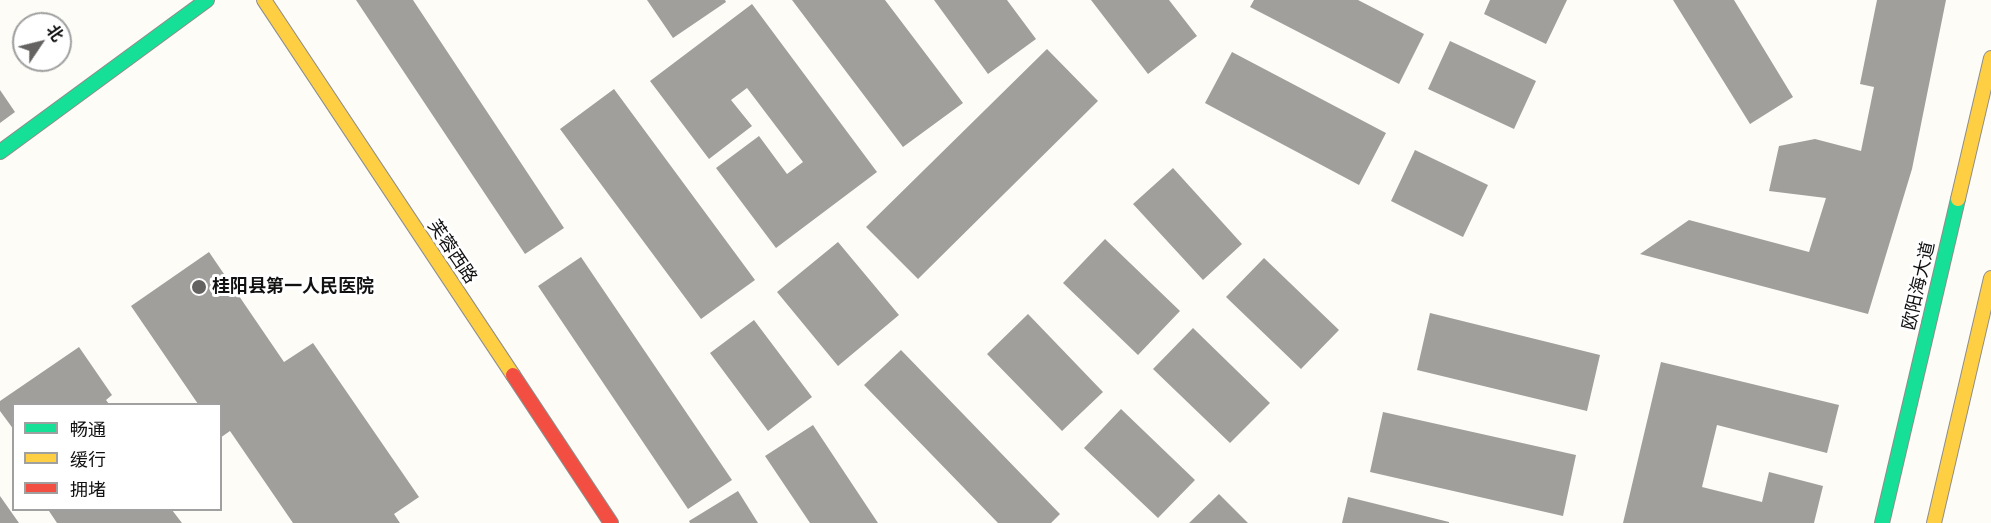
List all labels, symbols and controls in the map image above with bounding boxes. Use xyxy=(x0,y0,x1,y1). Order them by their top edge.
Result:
north arrow xyxy=(12,12,72,72)
text: 北 xyxy=(42,21,68,45)
street label: 芙蓉西路 xyxy=(423,216,481,288)
street label: 欧阳海大道 xyxy=(1898,240,1940,332)
place label: 桂阳县第一人民医院 xyxy=(212,276,374,298)
marker: 桂阳县第一人民医院 xyxy=(190,278,208,296)
legend xyxy=(12,403,222,511)
text: 畅通 xyxy=(70,418,106,441)
text: 缓行 xyxy=(70,448,106,471)
text: 拥堵 xyxy=(70,478,106,501)

